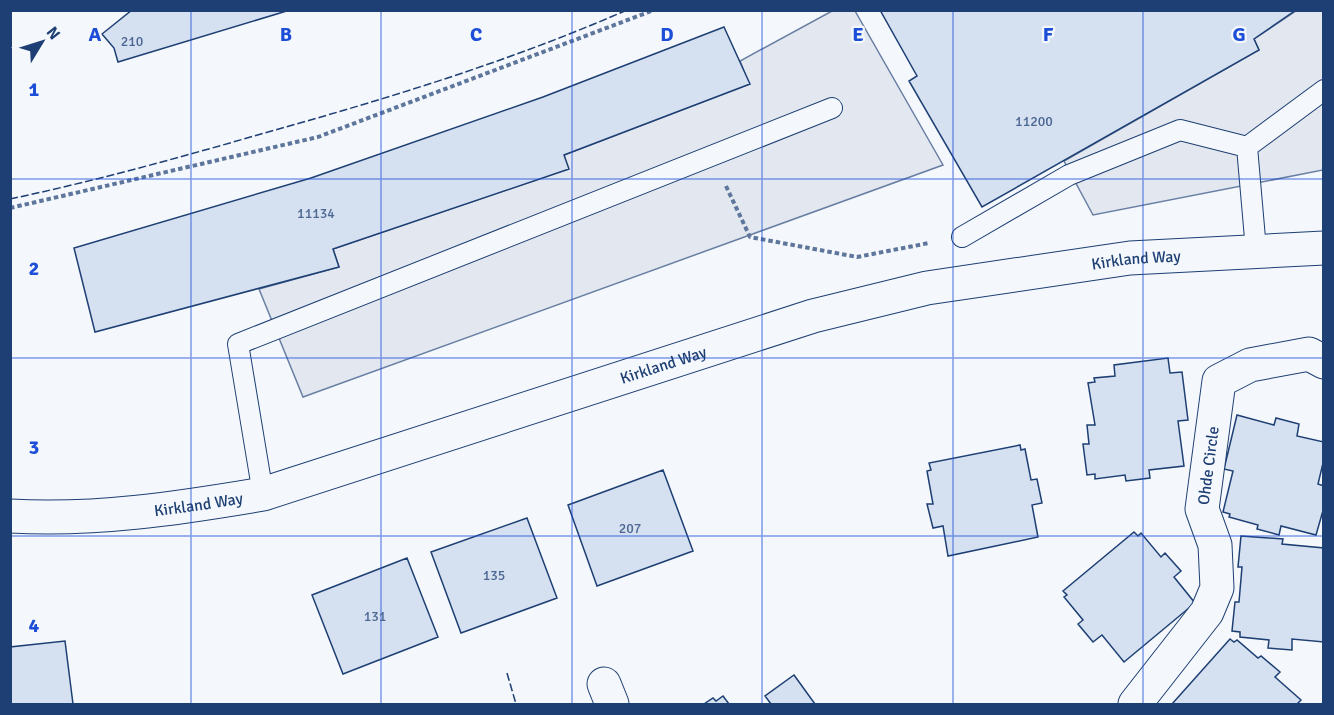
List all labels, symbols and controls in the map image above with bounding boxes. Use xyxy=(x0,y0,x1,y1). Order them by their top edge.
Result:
north arrow xyxy=(12,12,72,72)
text: A xyxy=(89,22,102,47)
text: B xyxy=(280,22,292,47)
text: C xyxy=(470,22,482,47)
text: D xyxy=(660,22,674,47)
text: E xyxy=(852,22,864,47)
text: F xyxy=(1043,22,1054,47)
text: G xyxy=(1232,22,1246,47)
text: N xyxy=(42,23,64,44)
house number: 210 xyxy=(121,33,143,50)
text: 1 xyxy=(29,77,40,102)
house number: 11200 xyxy=(1015,113,1053,130)
house number: 11134 xyxy=(297,205,335,222)
street label: Kirkland Way xyxy=(1090,246,1182,275)
text: 2 xyxy=(29,256,39,281)
street label: Kirkland Way xyxy=(618,342,710,389)
street label: Ohde Circle xyxy=(1194,425,1224,506)
text: 3 xyxy=(29,435,39,460)
street label: Kirkland Way xyxy=(153,488,245,521)
house number: 207 xyxy=(619,520,641,537)
house number: 135 xyxy=(483,567,505,584)
house number: 131 xyxy=(364,608,386,625)
text: 4 xyxy=(29,613,40,638)

